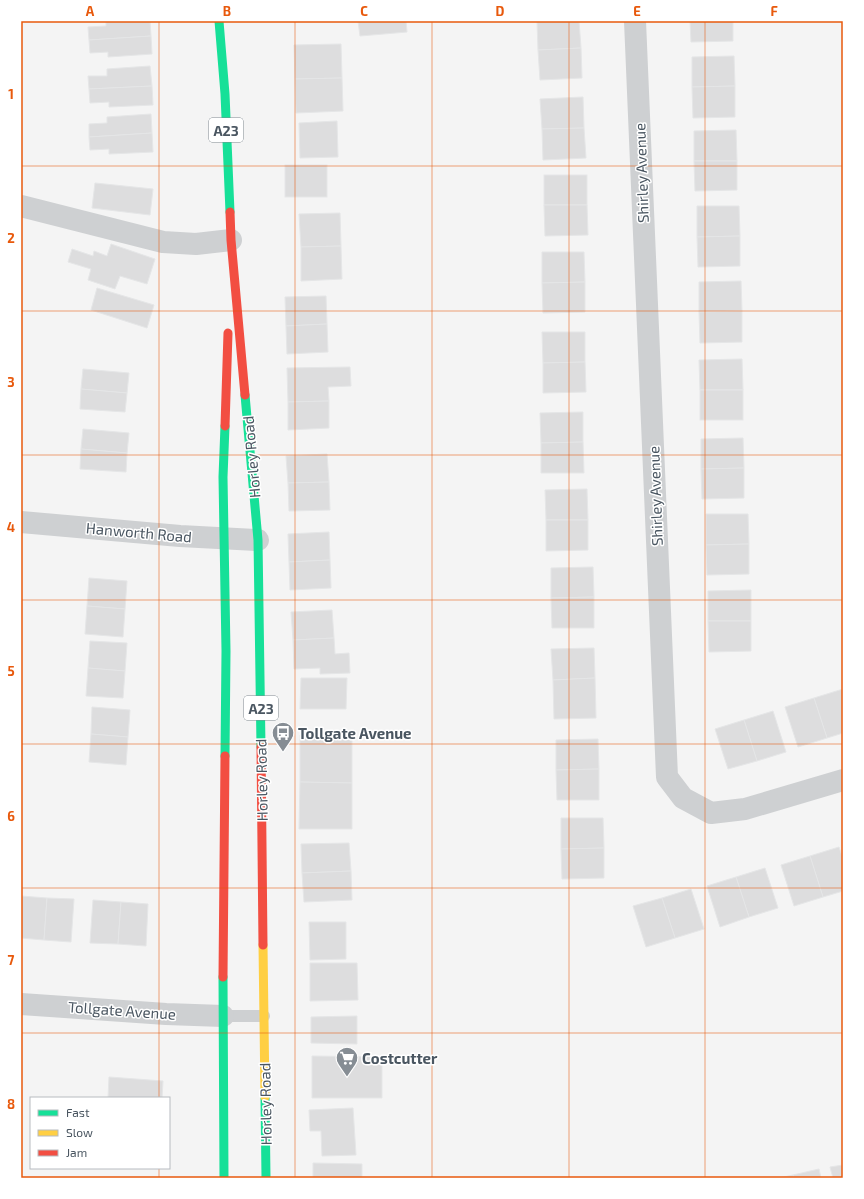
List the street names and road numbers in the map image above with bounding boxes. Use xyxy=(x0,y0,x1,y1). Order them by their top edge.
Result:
road number: A23 xyxy=(209,118,243,142)
street label: Shirley Avenue xyxy=(630,123,652,223)
street label: Horley Road xyxy=(238,415,264,499)
street label: Shirley Avenue xyxy=(644,446,666,546)
street label: Hanworth Road xyxy=(85,518,193,546)
road number: A23 xyxy=(244,696,278,720)
street label: Horley Road xyxy=(251,739,271,821)
street label: Tollgate Avenue xyxy=(67,997,177,1023)
street label: Horley Road xyxy=(255,1063,275,1145)

